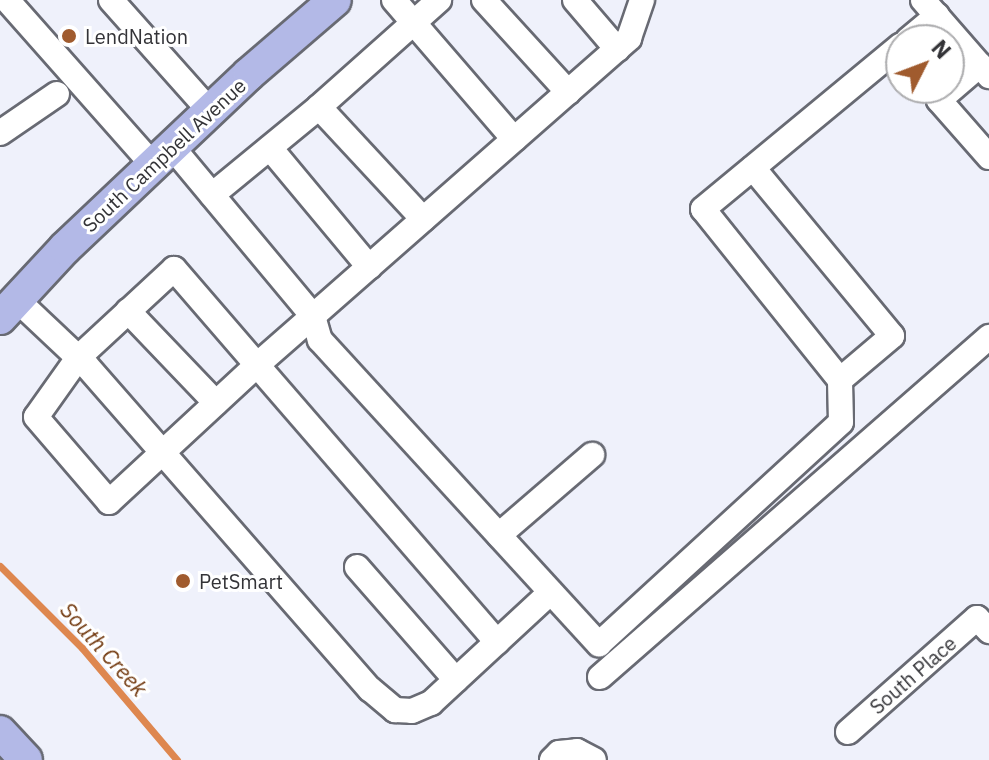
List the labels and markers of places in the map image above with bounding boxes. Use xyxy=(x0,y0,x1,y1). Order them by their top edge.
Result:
place label: LendNation xyxy=(85,24,188,48)
marker: LendNation xyxy=(60,27,78,45)
place label: PetSmart xyxy=(199,569,283,593)
marker: PetSmart xyxy=(174,572,192,590)

